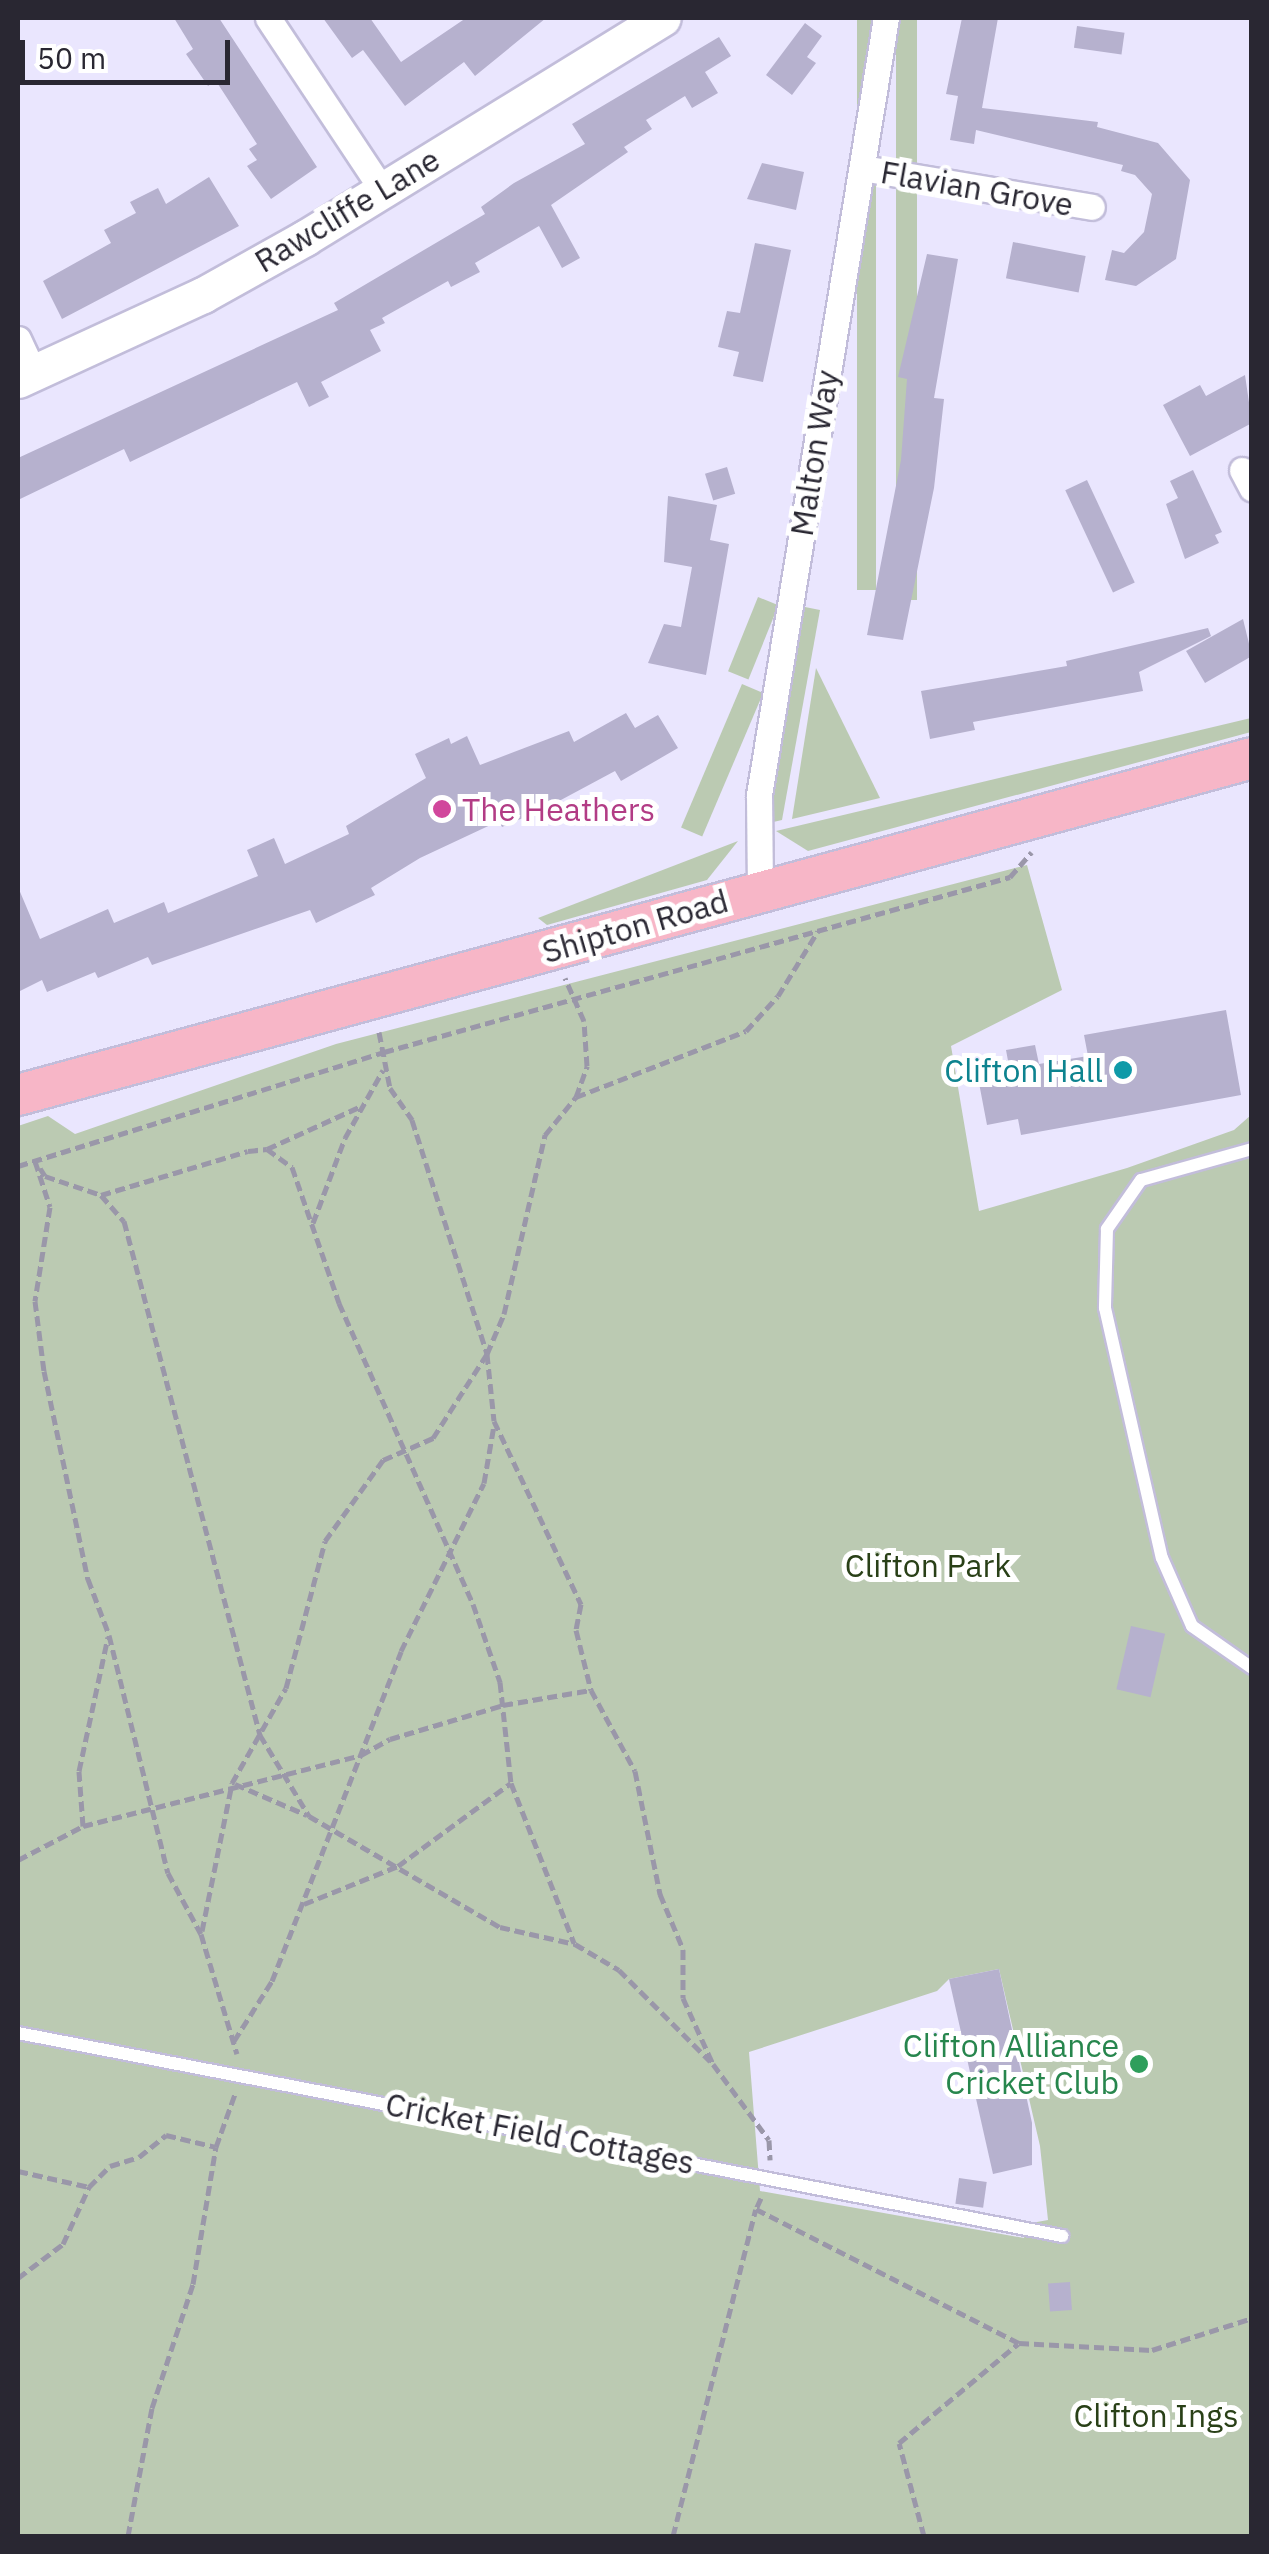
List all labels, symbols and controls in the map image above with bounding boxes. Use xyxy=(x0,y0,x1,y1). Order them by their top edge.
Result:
scale bar xyxy=(25,20,235,82)
text: 50 m xyxy=(37,38,106,77)
street label: Rawcliffe Lane xyxy=(248,140,446,280)
street label: Flavian Grove xyxy=(878,152,1076,224)
street label: Malton Way xyxy=(782,367,846,539)
place label: The Heathers xyxy=(462,790,655,828)
marker: The Heathers xyxy=(431,798,453,820)
street label: Shipton Road xyxy=(538,881,732,971)
place label: Clifton Hall xyxy=(944,1051,1103,1089)
marker: Clifton Hall xyxy=(1112,1059,1134,1081)
park label: Clifton Park xyxy=(845,1546,1011,1584)
place label: Clifton Alliance Cricket Club xyxy=(903,2027,1119,2102)
marker: Clifton Alliance Cricket Club xyxy=(1128,2053,1150,2075)
street label: Cricket Field Cottages xyxy=(382,2084,698,2182)
park label: Clifton Ings xyxy=(1073,2396,1239,2434)

